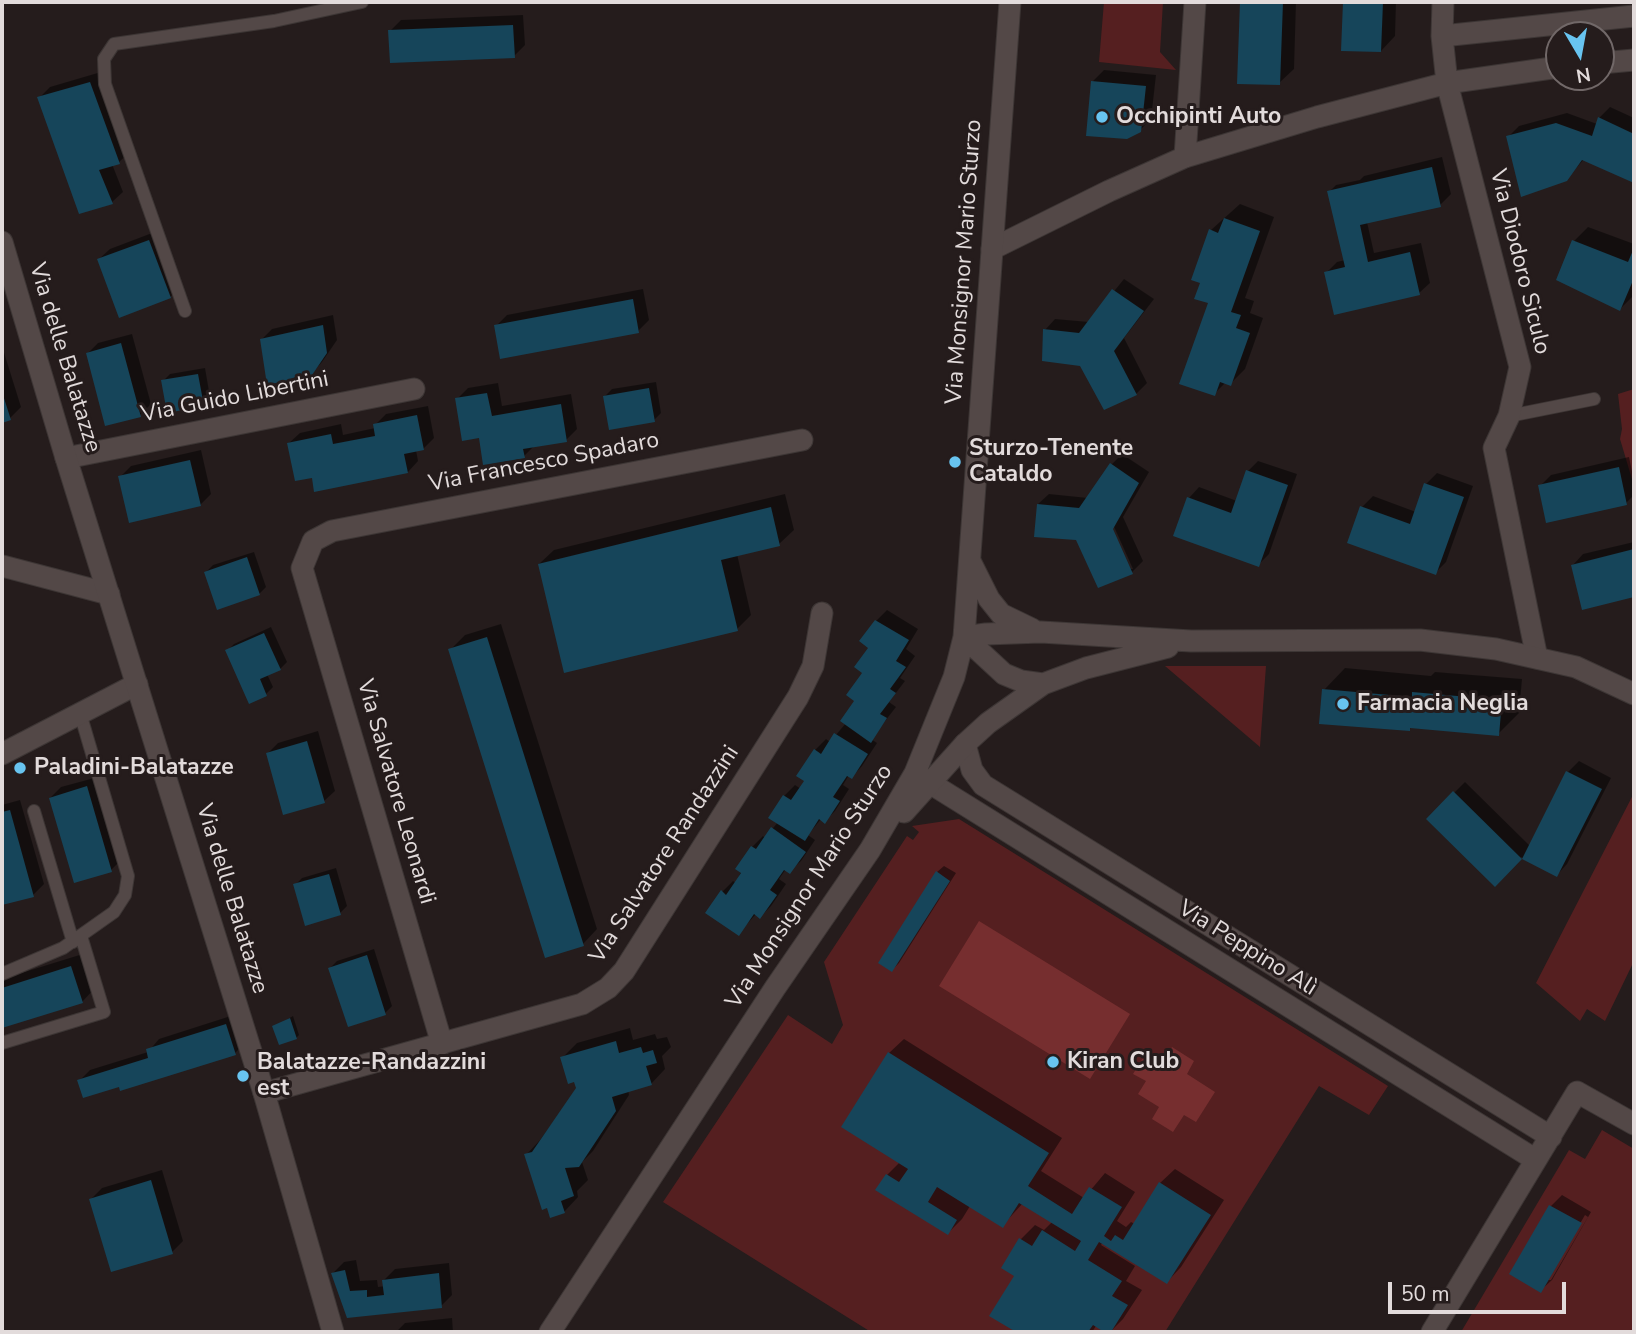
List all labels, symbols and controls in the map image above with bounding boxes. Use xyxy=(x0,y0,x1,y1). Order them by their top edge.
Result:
north arrow xyxy=(1545,21,1615,91)
text: N xyxy=(1574,61,1593,89)
place label: Occhipinti Auto xyxy=(1116,103,1281,131)
marker: Occhipinti Auto xyxy=(1094,109,1110,125)
street label: Via Monsignor Mario Sturzo xyxy=(941,119,989,405)
street label: Via Diodoro Siculo xyxy=(1483,166,1555,358)
street label: Via delle Balatazze xyxy=(22,260,106,456)
street label: Via Guido Libertini xyxy=(139,366,331,430)
street label: Via Francesco Spadaro xyxy=(426,427,662,499)
place label: Sturzo-Tenente Cataldo xyxy=(969,435,1133,489)
marker: Sturzo-Tenente Cataldo xyxy=(947,454,963,470)
street label: Via Salvatore Leonardi xyxy=(350,676,440,908)
place label: Farmacia Neglia xyxy=(1357,690,1529,718)
marker: Farmacia Neglia xyxy=(1335,696,1351,712)
street label: Via Salvatore Randazzini xyxy=(584,741,746,969)
place label: Paladini-Balatazze xyxy=(34,754,234,782)
marker: Paladini-Balatazze xyxy=(12,760,28,776)
street label: Via Monsignor Mario Sturzo xyxy=(721,760,899,1014)
street label: Via delle Balatazze xyxy=(189,801,273,997)
street label: Via Peppino Alì xyxy=(1173,895,1321,1003)
place label: Kiran Club xyxy=(1067,1048,1179,1076)
place label: Balatazze-Randazzini est xyxy=(257,1049,486,1103)
marker: Kiran Club xyxy=(1045,1054,1061,1070)
marker: Balatazze-Randazzini est xyxy=(235,1068,251,1084)
scale bar xyxy=(1391,1268,1570,1312)
text: 50 m xyxy=(1401,1280,1450,1308)

